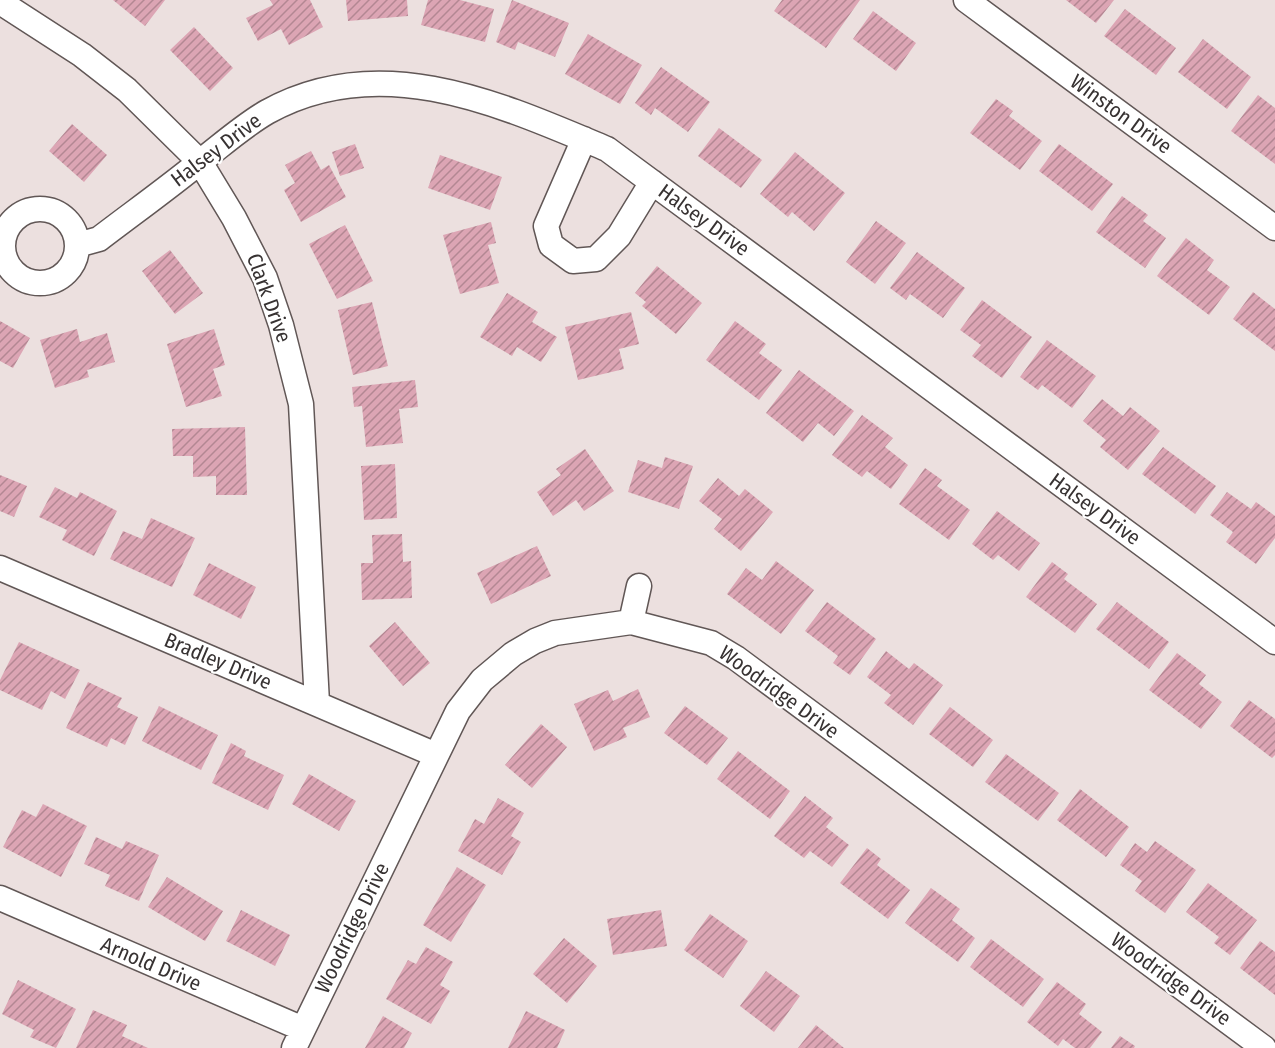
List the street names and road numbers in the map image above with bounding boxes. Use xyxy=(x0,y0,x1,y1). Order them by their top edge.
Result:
street label: Winston Drive xyxy=(1065,68,1177,160)
street label: Halsey Drive xyxy=(166,108,266,192)
street label: Halsey Drive xyxy=(653,178,755,262)
street label: Clark Drive xyxy=(241,250,297,346)
street label: Halsey Drive xyxy=(1044,467,1146,551)
street label: Bradley Drive xyxy=(160,627,276,695)
street label: Woodridge Drive xyxy=(714,640,844,744)
street label: Woodridge Drive xyxy=(309,858,395,998)
street label: Woodridge Drive xyxy=(1106,927,1236,1031)
street label: Arnold Drive xyxy=(97,931,205,997)

